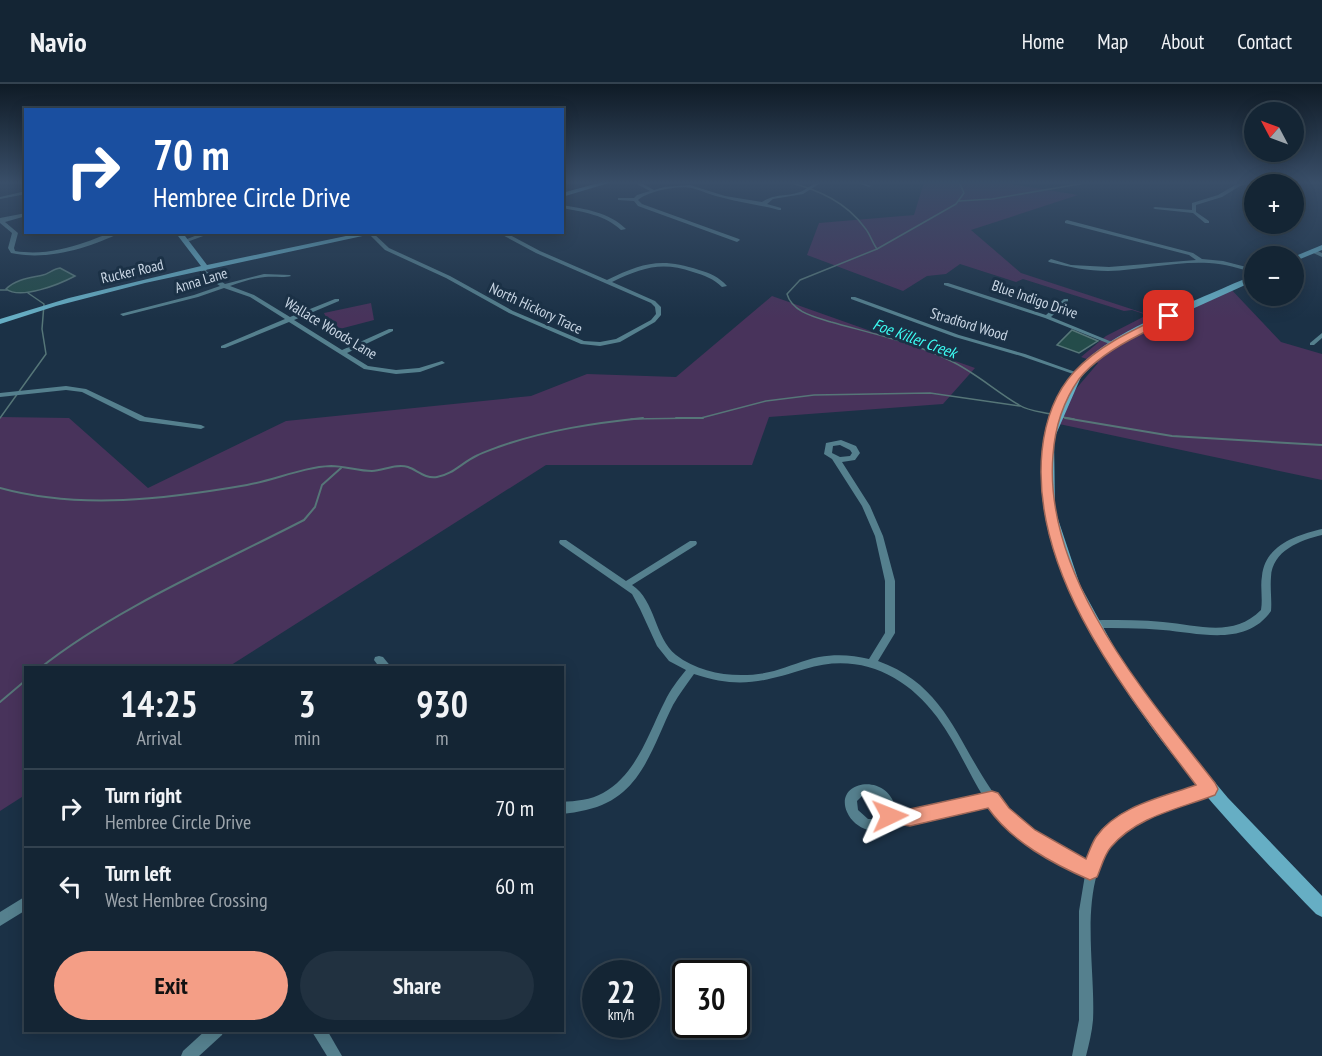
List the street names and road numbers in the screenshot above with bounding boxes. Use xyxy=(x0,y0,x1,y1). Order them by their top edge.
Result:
street label: Rucker Road xyxy=(99,255,165,287)
street label: Anna Lane xyxy=(172,263,230,297)
street label: Blue Indigo Drive xyxy=(990,275,1080,323)
street label: North Hickory Trace xyxy=(486,278,586,338)
street label: Wallace Woods Lane xyxy=(281,293,381,363)
street label: Stradford Wood xyxy=(928,303,1010,345)

